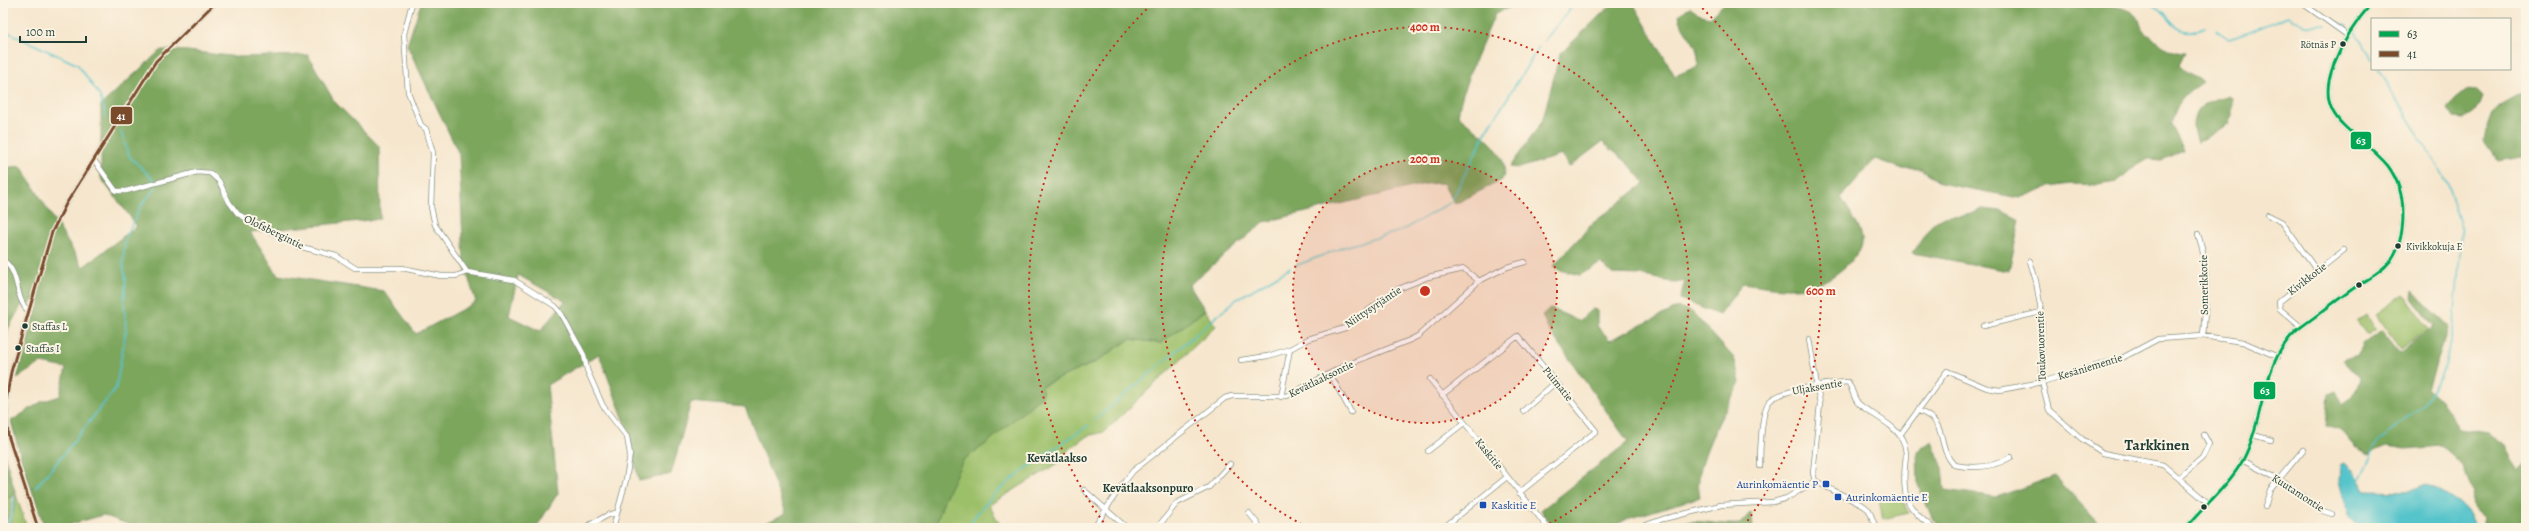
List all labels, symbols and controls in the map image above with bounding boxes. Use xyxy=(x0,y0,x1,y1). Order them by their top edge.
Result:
scale bar xyxy=(20,18,86,44)
legend xyxy=(2371,18,2511,70)
text: 400 m xyxy=(1410,19,1440,35)
text: 100 m xyxy=(26,24,55,40)
text: 63 xyxy=(2407,26,2418,42)
place label: Rötnäs P xyxy=(2300,38,2336,51)
marker: Rötnäs P xyxy=(2338,39,2348,49)
text: 41 xyxy=(2407,46,2417,62)
line badge: 41 xyxy=(110,106,133,125)
text: 41 xyxy=(116,109,126,124)
line badge: 63 xyxy=(2350,131,2372,150)
text: 63 xyxy=(2356,133,2366,148)
text: 200 m xyxy=(1410,151,1440,167)
street label: Olofsbergintie xyxy=(242,211,306,253)
place label: Kivikkokuja E xyxy=(2406,240,2463,253)
marker: Kivikkokuja E xyxy=(2393,241,2403,251)
street label: Somerikkotie xyxy=(2196,255,2212,315)
street label: Kivikkotie xyxy=(2284,259,2330,299)
unlabelled marker xyxy=(2354,280,2364,290)
street label: Niittysyrjäntie xyxy=(1342,282,1404,331)
text: 600 m xyxy=(1806,283,1836,299)
centre of rings xyxy=(1418,284,1432,298)
street label: Toukovuorentie xyxy=(2032,311,2050,381)
place label: Staffas L xyxy=(32,320,68,333)
marker: Staffas L xyxy=(20,321,30,331)
place label: Staffas I xyxy=(26,342,60,355)
marker: Staffas I xyxy=(13,343,23,353)
street label: Kesäniementie xyxy=(2056,350,2124,384)
street label: Kevätlaaksontie xyxy=(1286,357,1356,401)
street label: Puimatie xyxy=(1539,363,1577,405)
street label: Uljaksentie xyxy=(1791,375,1843,399)
line badge: 63 xyxy=(2253,381,2276,400)
text: 63 xyxy=(2260,383,2270,398)
street label: Kaskitie xyxy=(1472,435,1506,473)
district label: Tarkkinen xyxy=(2125,435,2190,455)
district label: Kevätlaakso xyxy=(1027,450,1087,466)
street label: Kuutamontie xyxy=(2269,470,2327,516)
place label: Aurinkomäentie P xyxy=(1736,477,1818,492)
marker: Aurinkomäentie P xyxy=(1821,479,1831,489)
district label: Kevätlaaksonpuro xyxy=(1103,480,1193,496)
place label: Aurinkomäentie E xyxy=(1845,490,1928,505)
marker: Aurinkomäentie E xyxy=(1833,492,1843,502)
place label: Kaskitie E xyxy=(1491,498,1536,513)
marker: Kaskitie E xyxy=(1478,500,1488,510)
unlabelled marker xyxy=(2199,502,2209,512)

